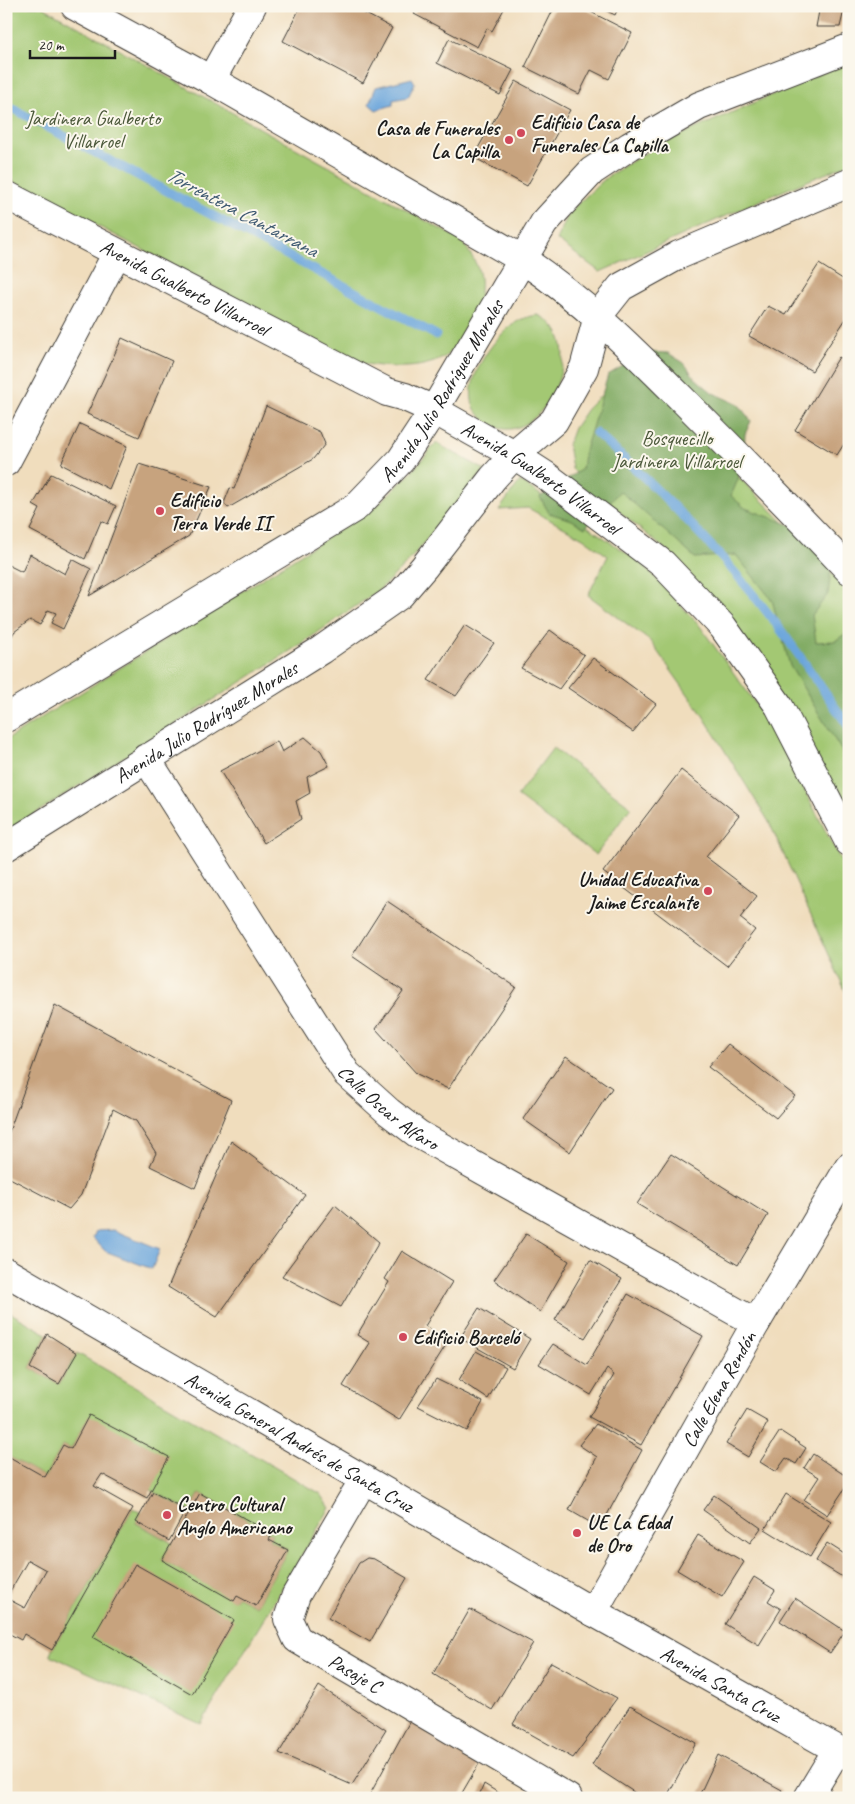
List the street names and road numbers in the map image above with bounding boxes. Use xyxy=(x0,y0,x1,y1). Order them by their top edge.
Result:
street label: Avenida Gualberto Villarroel xyxy=(96,234,276,343)
street label: Avenida Julio Rodríguez Morales xyxy=(375,293,510,487)
street label: Avenida Gualberto Villarroel xyxy=(457,416,628,542)
street label: Avenida Julio Rodríguez Morales xyxy=(110,655,304,789)
street label: Calle Oscar Alfaro xyxy=(332,1061,444,1157)
street label: Calle Elena Rendón xyxy=(677,1326,762,1452)
street label: Avenida General Andrés de Santa Cruz xyxy=(180,1366,420,1519)
street label: Avenida Santa Cruz xyxy=(656,1641,787,1729)
street label: Pasaje C xyxy=(324,1648,388,1700)

